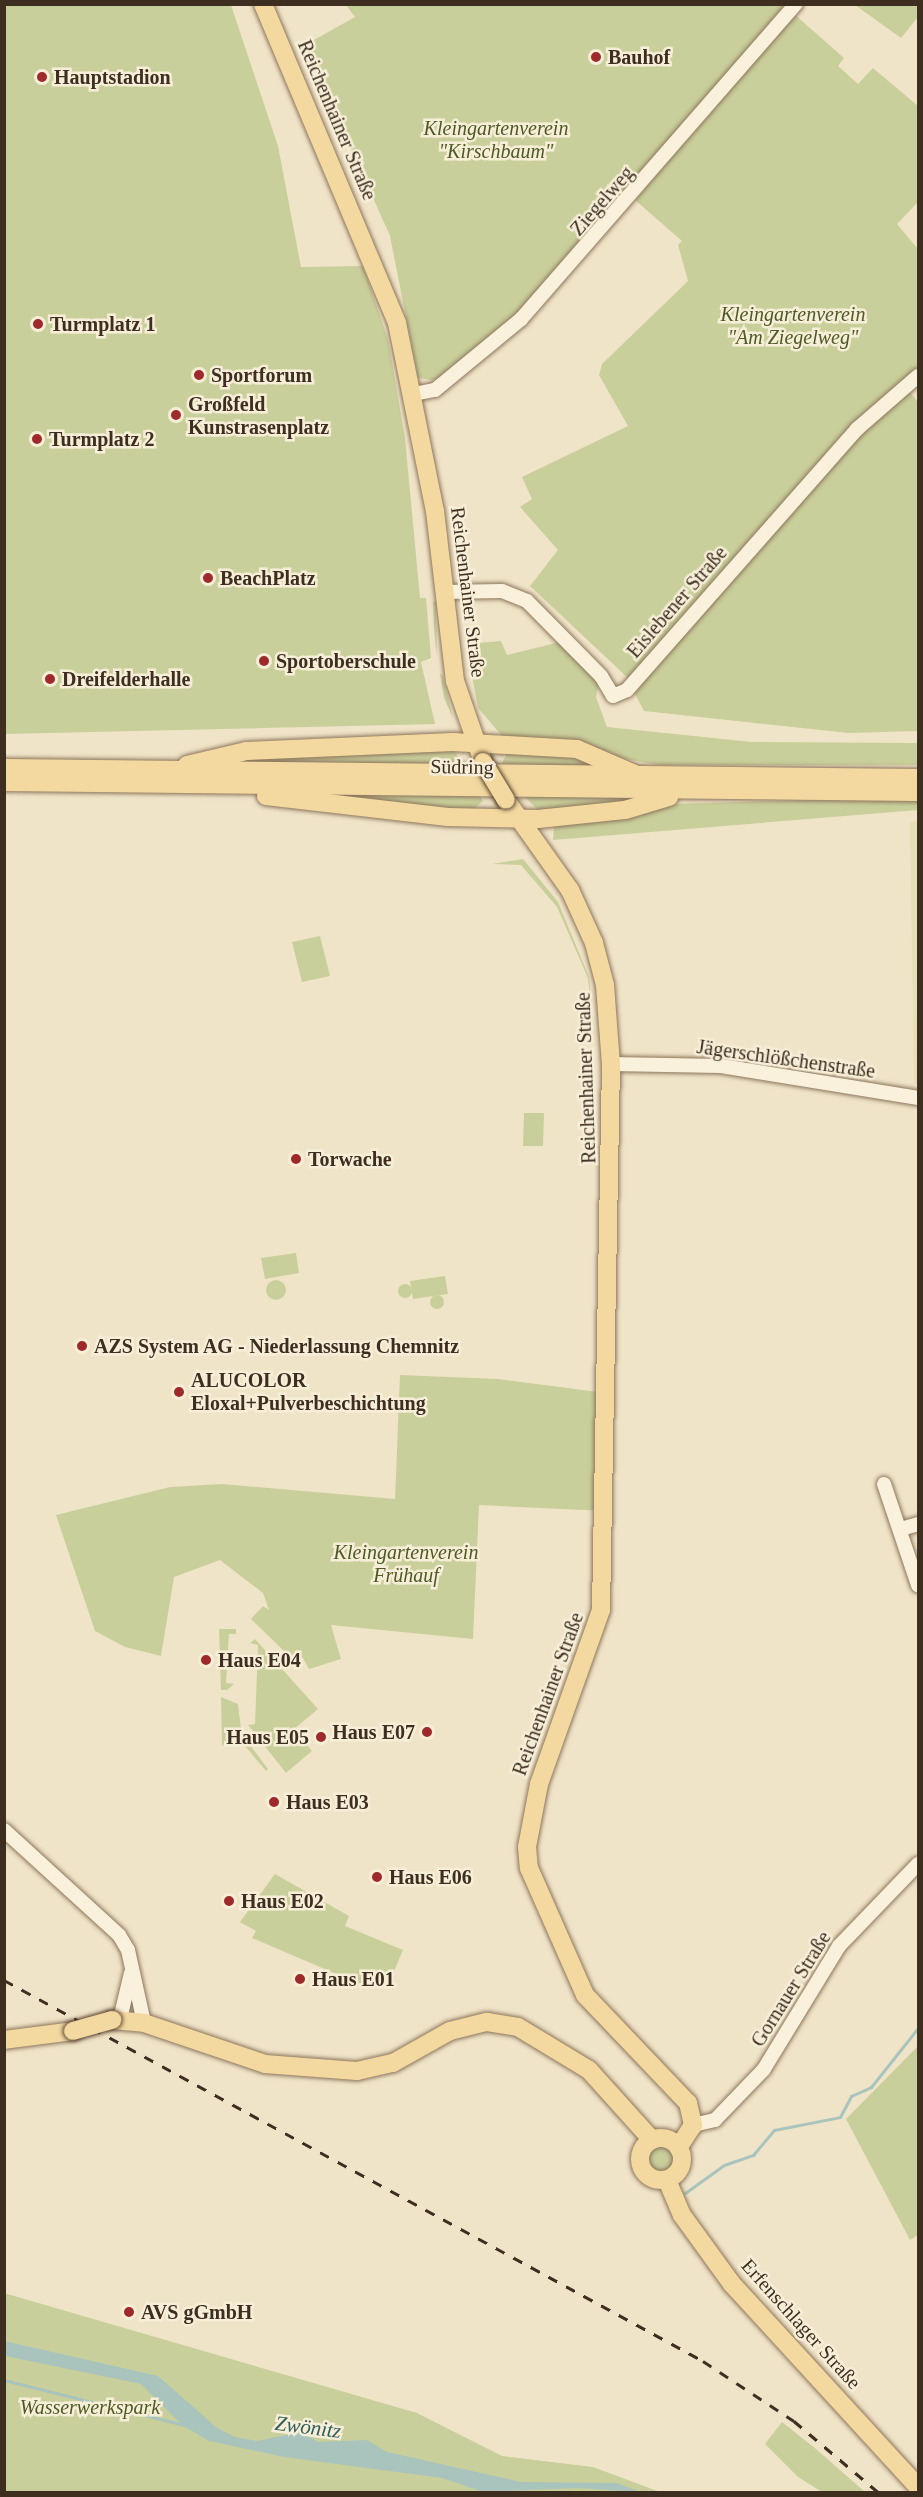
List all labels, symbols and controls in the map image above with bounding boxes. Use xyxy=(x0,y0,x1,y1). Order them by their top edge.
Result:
street label: Reichenhainer Straße xyxy=(292,36,382,204)
place label: Bauhof xyxy=(608,45,670,69)
marker: Bauhof xyxy=(589,50,603,64)
place label: Hauptstadion xyxy=(54,65,171,89)
marker: Hauptstadion xyxy=(35,70,49,84)
park label: Kleingartenverein "Kirschbaum" xyxy=(424,117,568,164)
street label: Ziegelweg xyxy=(565,161,639,241)
park label: Kleingartenverein "Am Ziegelweg" xyxy=(721,302,865,349)
place label: Turmplatz 1 xyxy=(50,312,155,336)
marker: Turmplatz 1 xyxy=(31,317,45,331)
place label: Sportforum xyxy=(211,363,312,387)
marker: Sportforum xyxy=(192,368,206,382)
place label: Großfeld Kunstrasenplatz xyxy=(188,392,329,439)
marker: Großfeld Kunstrasenplatz xyxy=(169,408,183,422)
place label: Turmplatz 2 xyxy=(49,427,154,451)
marker: Turmplatz 2 xyxy=(30,432,44,446)
street label: Reichenhainer Straße xyxy=(446,505,490,679)
street label: Eislebener Straße xyxy=(622,541,732,663)
place label: BeachPlatz xyxy=(220,566,316,590)
marker: BeachPlatz xyxy=(201,571,215,585)
place label: Sportoberschule xyxy=(276,649,416,673)
marker: Sportoberschule xyxy=(257,654,271,668)
place label: Dreifelderhalle xyxy=(62,667,190,691)
marker: Dreifelderhalle xyxy=(43,672,57,686)
street label: Südring xyxy=(430,754,494,780)
street label: Reichenhainer Straße xyxy=(571,992,601,1164)
street label: Jägerschlößchenstraße xyxy=(695,1035,877,1083)
place label: Torwache xyxy=(308,1147,392,1171)
marker: Torwache xyxy=(289,1152,303,1166)
place label: AZS System AG - Niederlassung Chemnitz xyxy=(94,1334,460,1358)
marker: AZS System AG - Niederlassung Chemnitz xyxy=(75,1339,89,1353)
place label: ALUCOLOR Eloxal+Pulverbeschichtung xyxy=(191,1368,426,1415)
marker: ALUCOLOR Eloxal+Pulverbeschichtung xyxy=(172,1385,186,1399)
park label: Kleingartenverein Frühauf xyxy=(334,1541,478,1588)
street label: Reichenhainer Straße xyxy=(507,1609,589,1779)
place label: Haus E04 xyxy=(218,1648,301,1672)
marker: Haus E04 xyxy=(199,1653,213,1667)
place label: Haus E07 xyxy=(332,1720,415,1744)
place label: Haus E05 xyxy=(226,1725,309,1749)
marker: Haus E07 xyxy=(420,1725,434,1739)
marker: Haus E05 xyxy=(314,1730,328,1744)
place label: Haus E03 xyxy=(286,1790,369,1814)
marker: Haus E03 xyxy=(267,1795,281,1809)
place label: Haus E06 xyxy=(389,1865,472,1889)
marker: Haus E06 xyxy=(370,1870,384,1884)
place label: Haus E02 xyxy=(241,1889,324,1913)
marker: Haus E02 xyxy=(222,1894,236,1908)
street label: Gornauer Straße xyxy=(746,1927,836,2051)
place label: Haus E01 xyxy=(312,1967,395,1991)
marker: Haus E01 xyxy=(293,1972,307,1986)
street label: Erfenschlager Straße xyxy=(736,2254,866,2394)
place label: AVS gGmbH xyxy=(141,2300,252,2324)
marker: AVS gGmbH xyxy=(122,2305,136,2319)
park label: Wasserwerkspark xyxy=(20,2395,160,2419)
water label: Zwönitz xyxy=(273,2410,343,2444)

